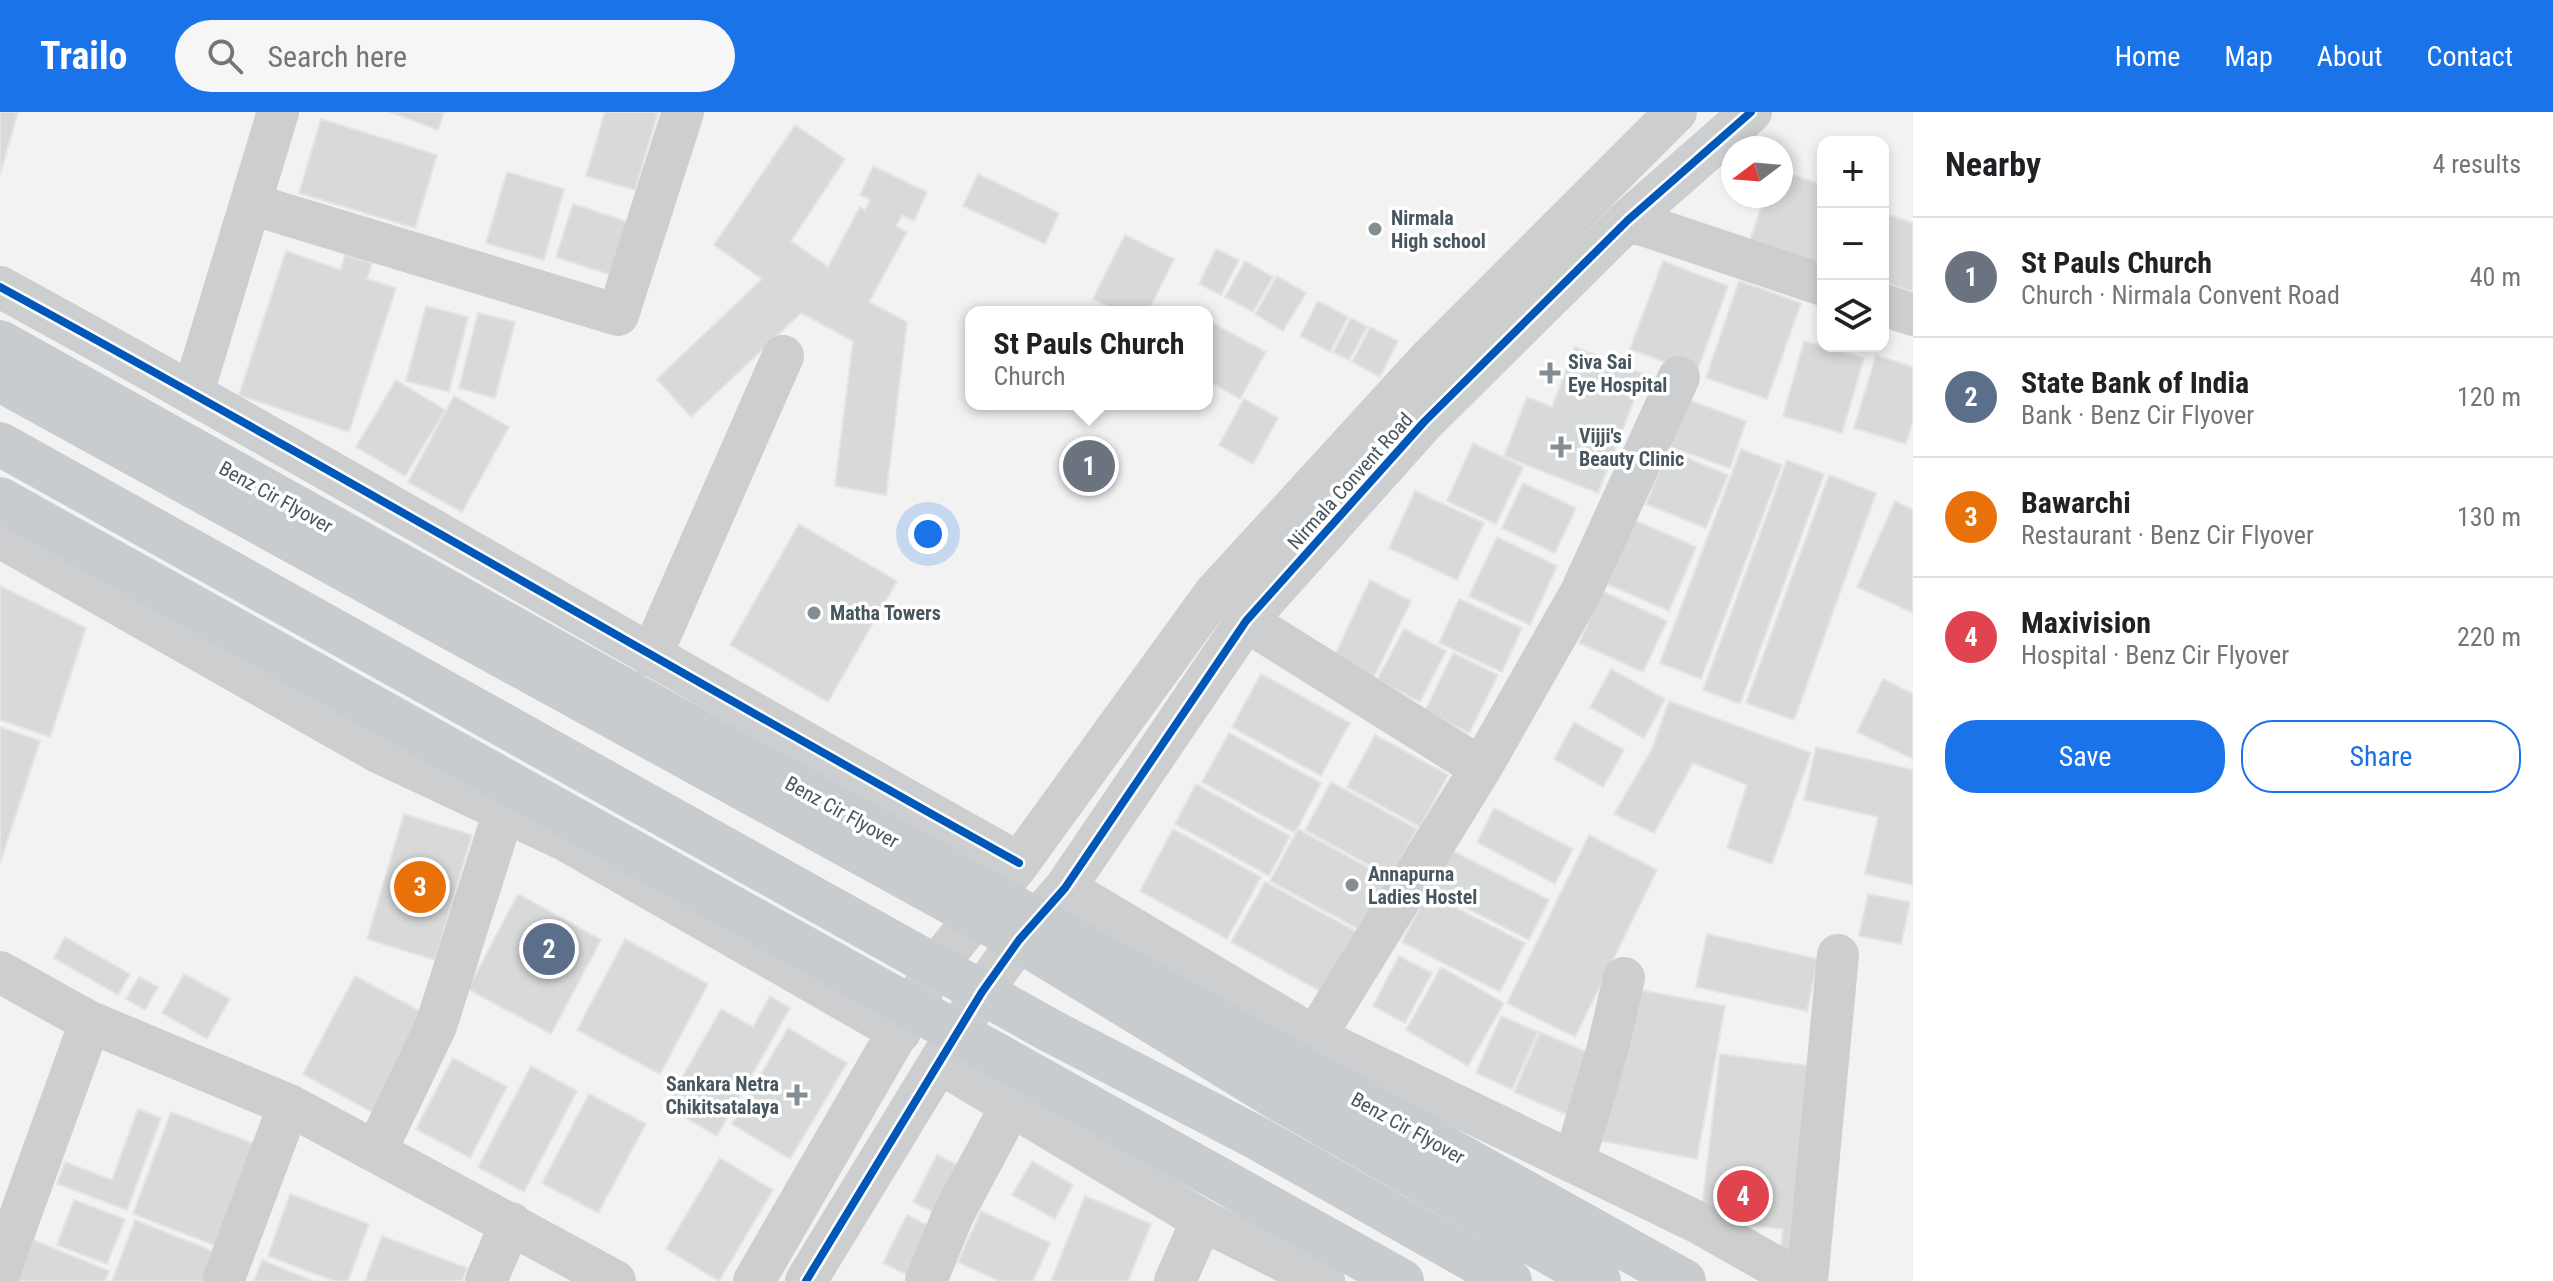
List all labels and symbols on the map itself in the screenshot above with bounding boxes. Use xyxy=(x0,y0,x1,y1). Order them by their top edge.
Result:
north arrow xyxy=(1721,136,1793,208)
place label: Nirmala High school xyxy=(1391,206,1486,253)
marker: Nirmala High school xyxy=(1366,220,1384,238)
place label: Siva Sai Eye Hospital xyxy=(1568,350,1667,397)
marker: Siva Sai Eye Hospital xyxy=(1539,362,1561,384)
street label: Nirmala Convent Road xyxy=(1282,408,1418,554)
place label: Vijji's Beauty Clinic xyxy=(1579,424,1684,471)
pin: 1 xyxy=(1063,436,1115,496)
marker: Vijji's Beauty Clinic xyxy=(1550,436,1572,458)
street label: Benz Cir Flyover xyxy=(215,456,337,538)
your location xyxy=(908,514,948,554)
place label: Matha Towers xyxy=(830,601,941,625)
marker: Matha Towers xyxy=(805,604,823,622)
street label: Benz Cir Flyover xyxy=(781,771,903,853)
pin: 3 xyxy=(394,857,446,917)
place label: Annapurna Ladies Hostel xyxy=(1368,862,1477,909)
marker: Annapurna Ladies Hostel xyxy=(1343,876,1361,894)
pin: 2 xyxy=(523,919,575,979)
place label: Sankara Netra Chikitsatalaya xyxy=(665,1072,779,1119)
marker: Sankara Netra Chikitsatalaya xyxy=(786,1084,808,1106)
street label: Benz Cir Flyover xyxy=(1347,1087,1469,1169)
pin: 4 xyxy=(1717,1166,1769,1226)

